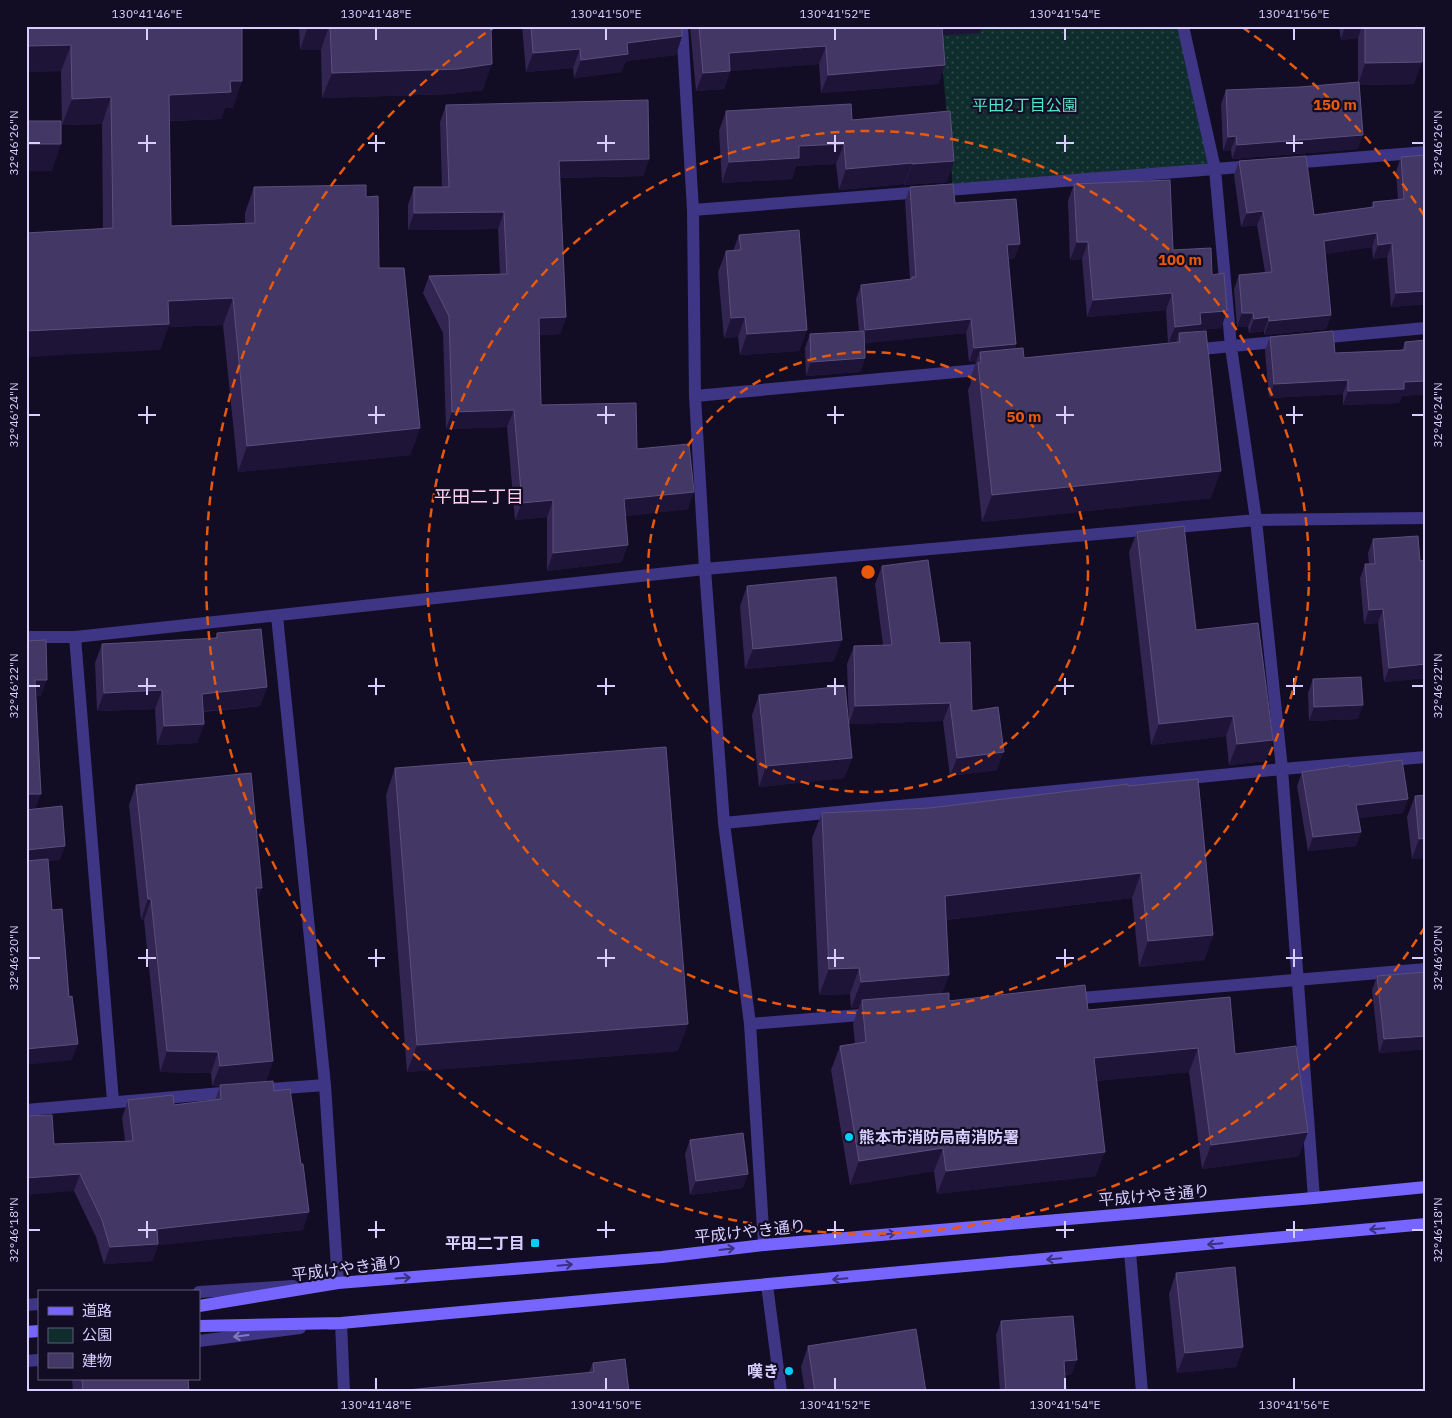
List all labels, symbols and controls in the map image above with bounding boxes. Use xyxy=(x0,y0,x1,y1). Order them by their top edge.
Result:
text: 130°41'46"E xyxy=(112,6,182,21)
text: 130°41'48"E xyxy=(341,6,411,21)
text: 130°41'50"E xyxy=(571,6,641,21)
text: 130°41'52"E xyxy=(800,6,870,21)
text: 130°41'54"E xyxy=(1030,6,1100,21)
text: 130°41'56"E xyxy=(1259,6,1329,21)
park label: 平田2丁目公園 xyxy=(972,95,1078,115)
text: 150 m xyxy=(1313,95,1357,114)
text: 32°46'26"N xyxy=(6,110,21,176)
text: 32°46'26"N xyxy=(1430,110,1445,176)
text: 100 m xyxy=(1158,250,1202,269)
text: 32°46'24"N xyxy=(6,382,21,448)
text: 32°46'24"N xyxy=(1430,382,1445,448)
text: 50 m xyxy=(1007,407,1041,426)
district label: 平田二丁目 xyxy=(434,485,524,508)
centre of rings xyxy=(859,563,877,581)
text: 32°46'22"N xyxy=(6,653,21,719)
text: 32°46'22"N xyxy=(1430,653,1445,719)
text: 32°46'20"N xyxy=(6,925,21,991)
text: 32°46'20"N xyxy=(1430,925,1445,991)
place label: 熊本市消防局南消防署 xyxy=(859,1127,1019,1147)
marker: 熊本市消防局南消防署 xyxy=(843,1131,855,1143)
street label: 平成けやき通り xyxy=(1097,1180,1211,1210)
text: 32°46'18"N xyxy=(6,1197,21,1263)
text: 32°46'18"N xyxy=(1430,1197,1445,1263)
street label: 平成けやき通り xyxy=(693,1215,807,1247)
one-way arrow xyxy=(1370,1224,1386,1234)
one-way arrow xyxy=(880,1230,896,1239)
place label: 平田二丁目 xyxy=(445,1233,525,1253)
marker: 平田二丁目 xyxy=(529,1237,541,1249)
one-way arrow xyxy=(1208,1239,1224,1249)
one-way arrow xyxy=(718,1244,734,1254)
street label: 平成けやき通り xyxy=(290,1251,404,1285)
one-way arrow xyxy=(1046,1254,1062,1263)
one-way arrow xyxy=(557,1260,573,1270)
one-way arrow xyxy=(395,1273,411,1282)
one-way arrow xyxy=(832,1274,848,1283)
legend xyxy=(38,1290,200,1380)
text: 道路 xyxy=(82,1301,112,1320)
text: 公園 xyxy=(82,1325,112,1344)
one-way arrow xyxy=(233,1331,249,1341)
text: 建物 xyxy=(82,1351,112,1370)
place label: 嘆き xyxy=(747,1361,779,1381)
marker: 嘆き xyxy=(783,1365,795,1377)
text: 130°41'48"E xyxy=(341,1397,411,1412)
text: 130°41'50"E xyxy=(571,1397,641,1412)
text: 130°41'52"E xyxy=(800,1397,870,1412)
text: 130°41'54"E xyxy=(1030,1397,1100,1412)
text: 130°41'56"E xyxy=(1259,1397,1329,1412)

